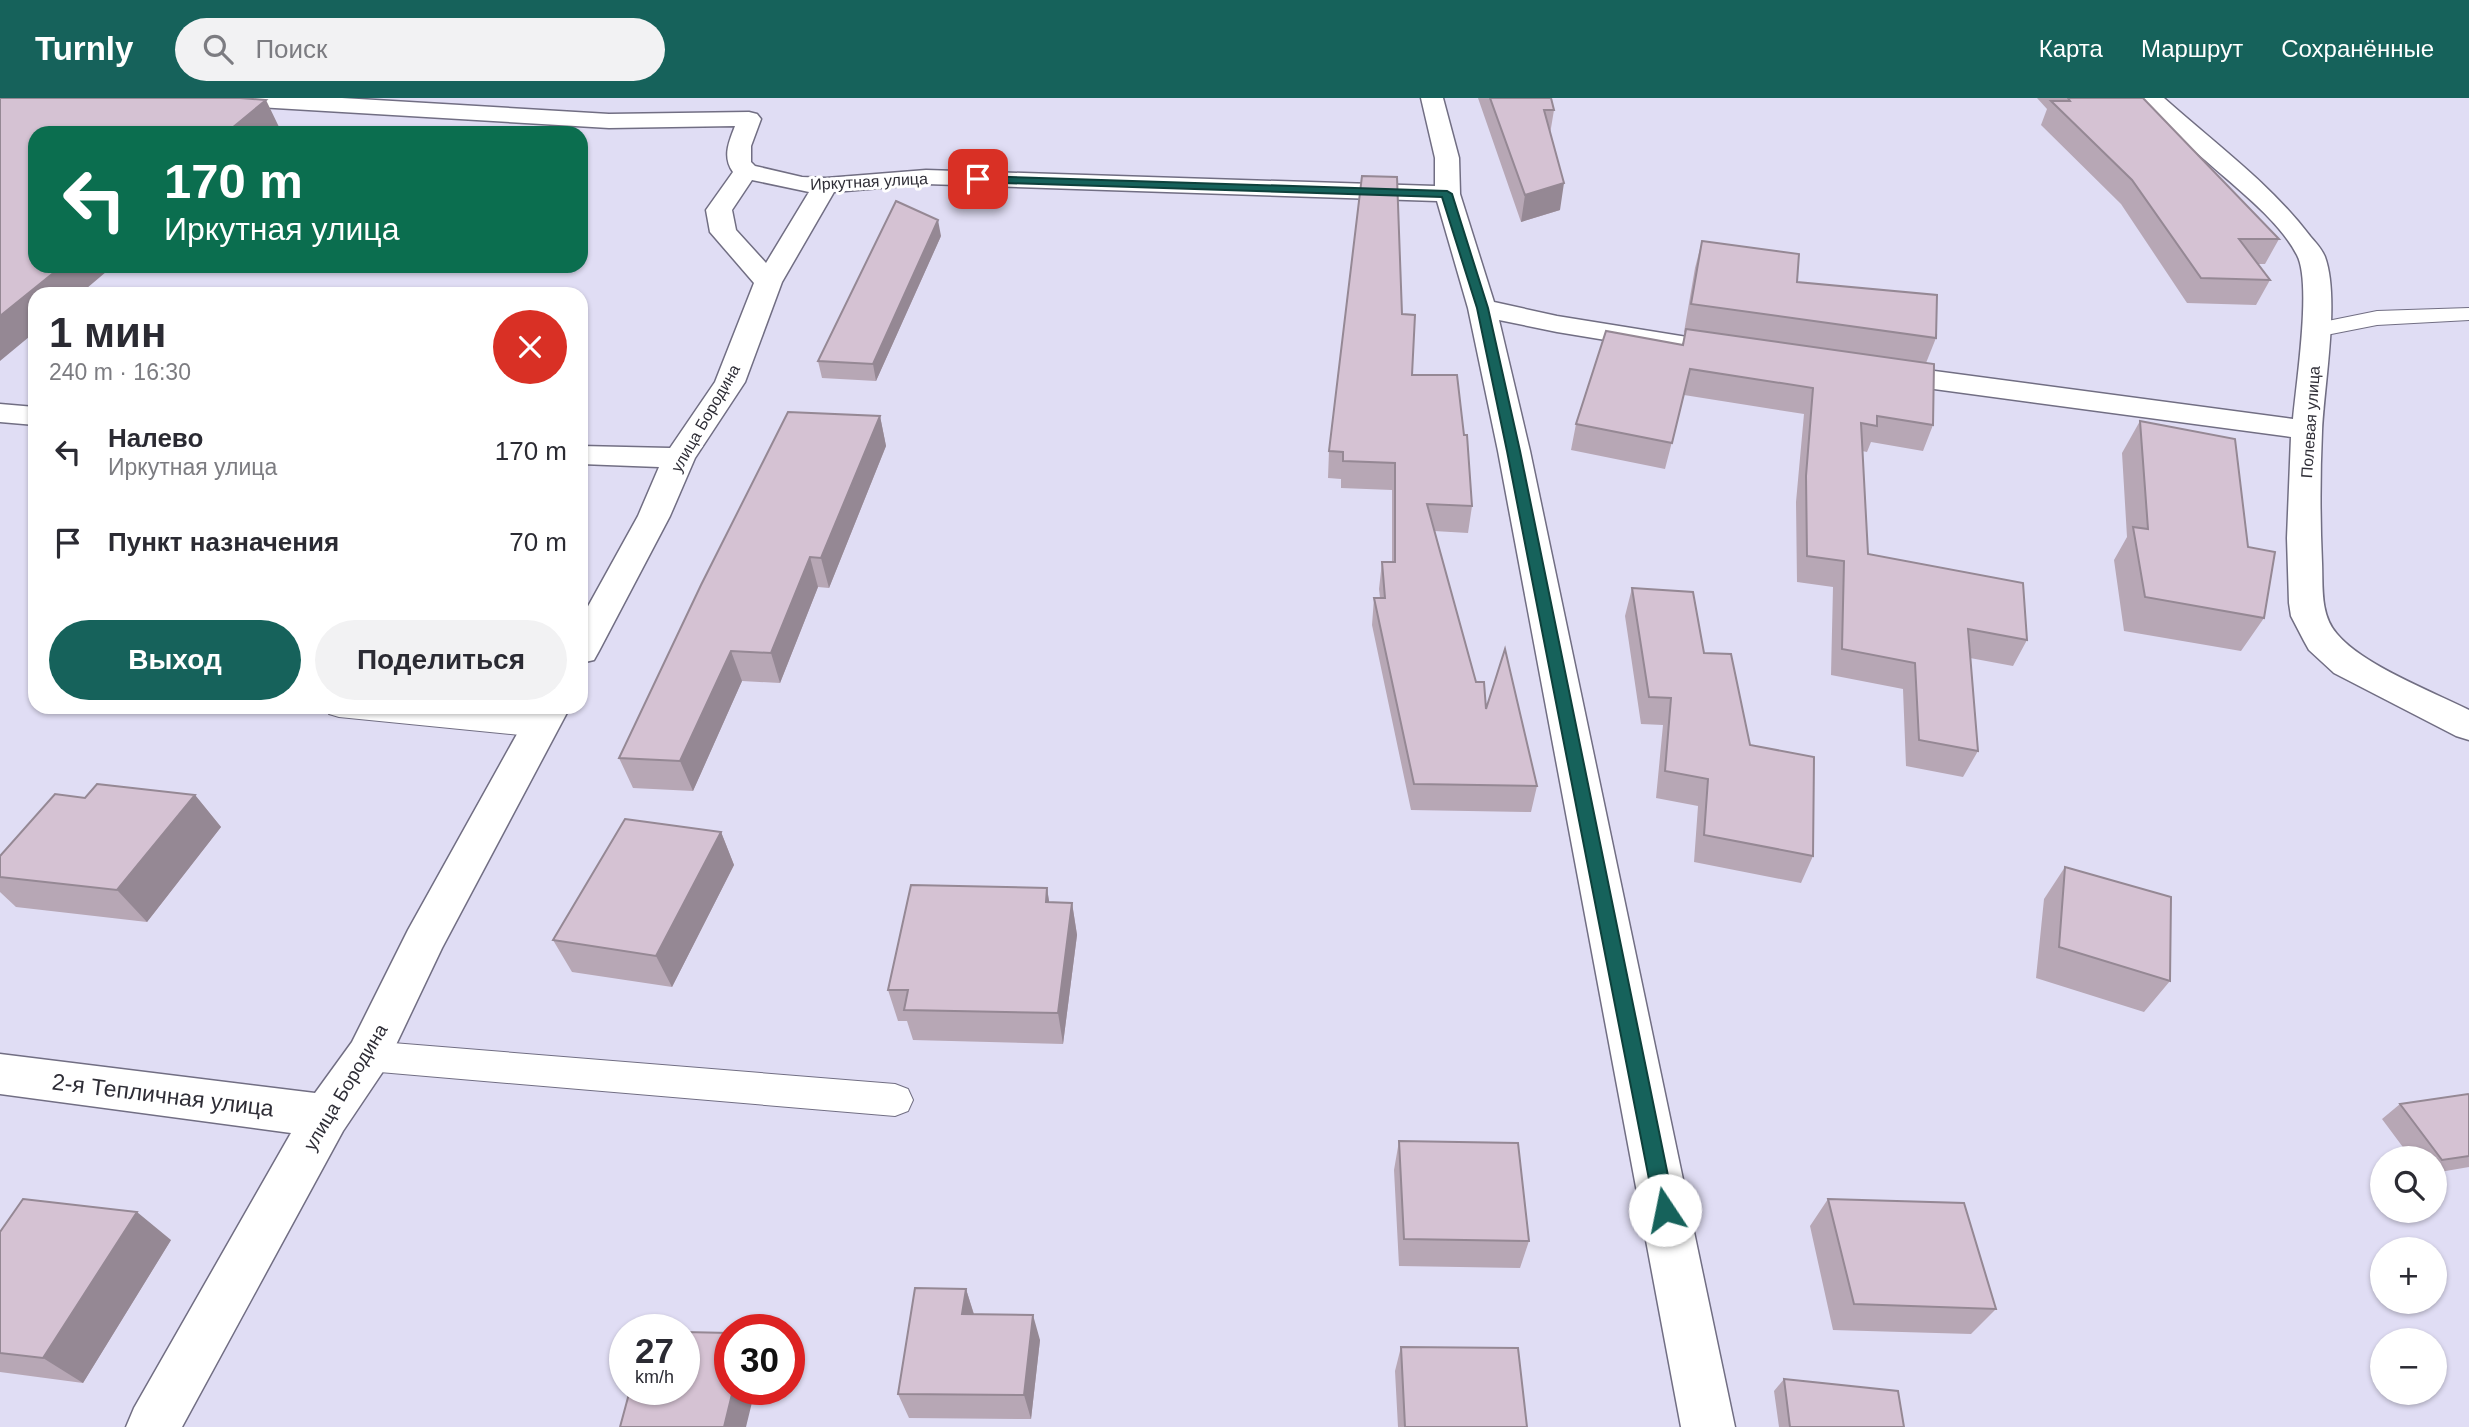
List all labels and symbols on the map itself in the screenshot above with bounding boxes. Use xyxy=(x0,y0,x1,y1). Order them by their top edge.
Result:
pin xyxy=(948,149,1008,209)
street label: Иркутная улица xyxy=(810,170,928,193)
street label: улица Бородина xyxy=(668,361,743,475)
street label: Полевая улица xyxy=(2298,365,2323,479)
street label: улица Бородина xyxy=(299,1020,392,1154)
street label: 2-я Тепличная улица xyxy=(51,1069,276,1122)
position arrow xyxy=(1628,1173,1702,1247)
speed limit sign: 30 xyxy=(714,1314,805,1405)

